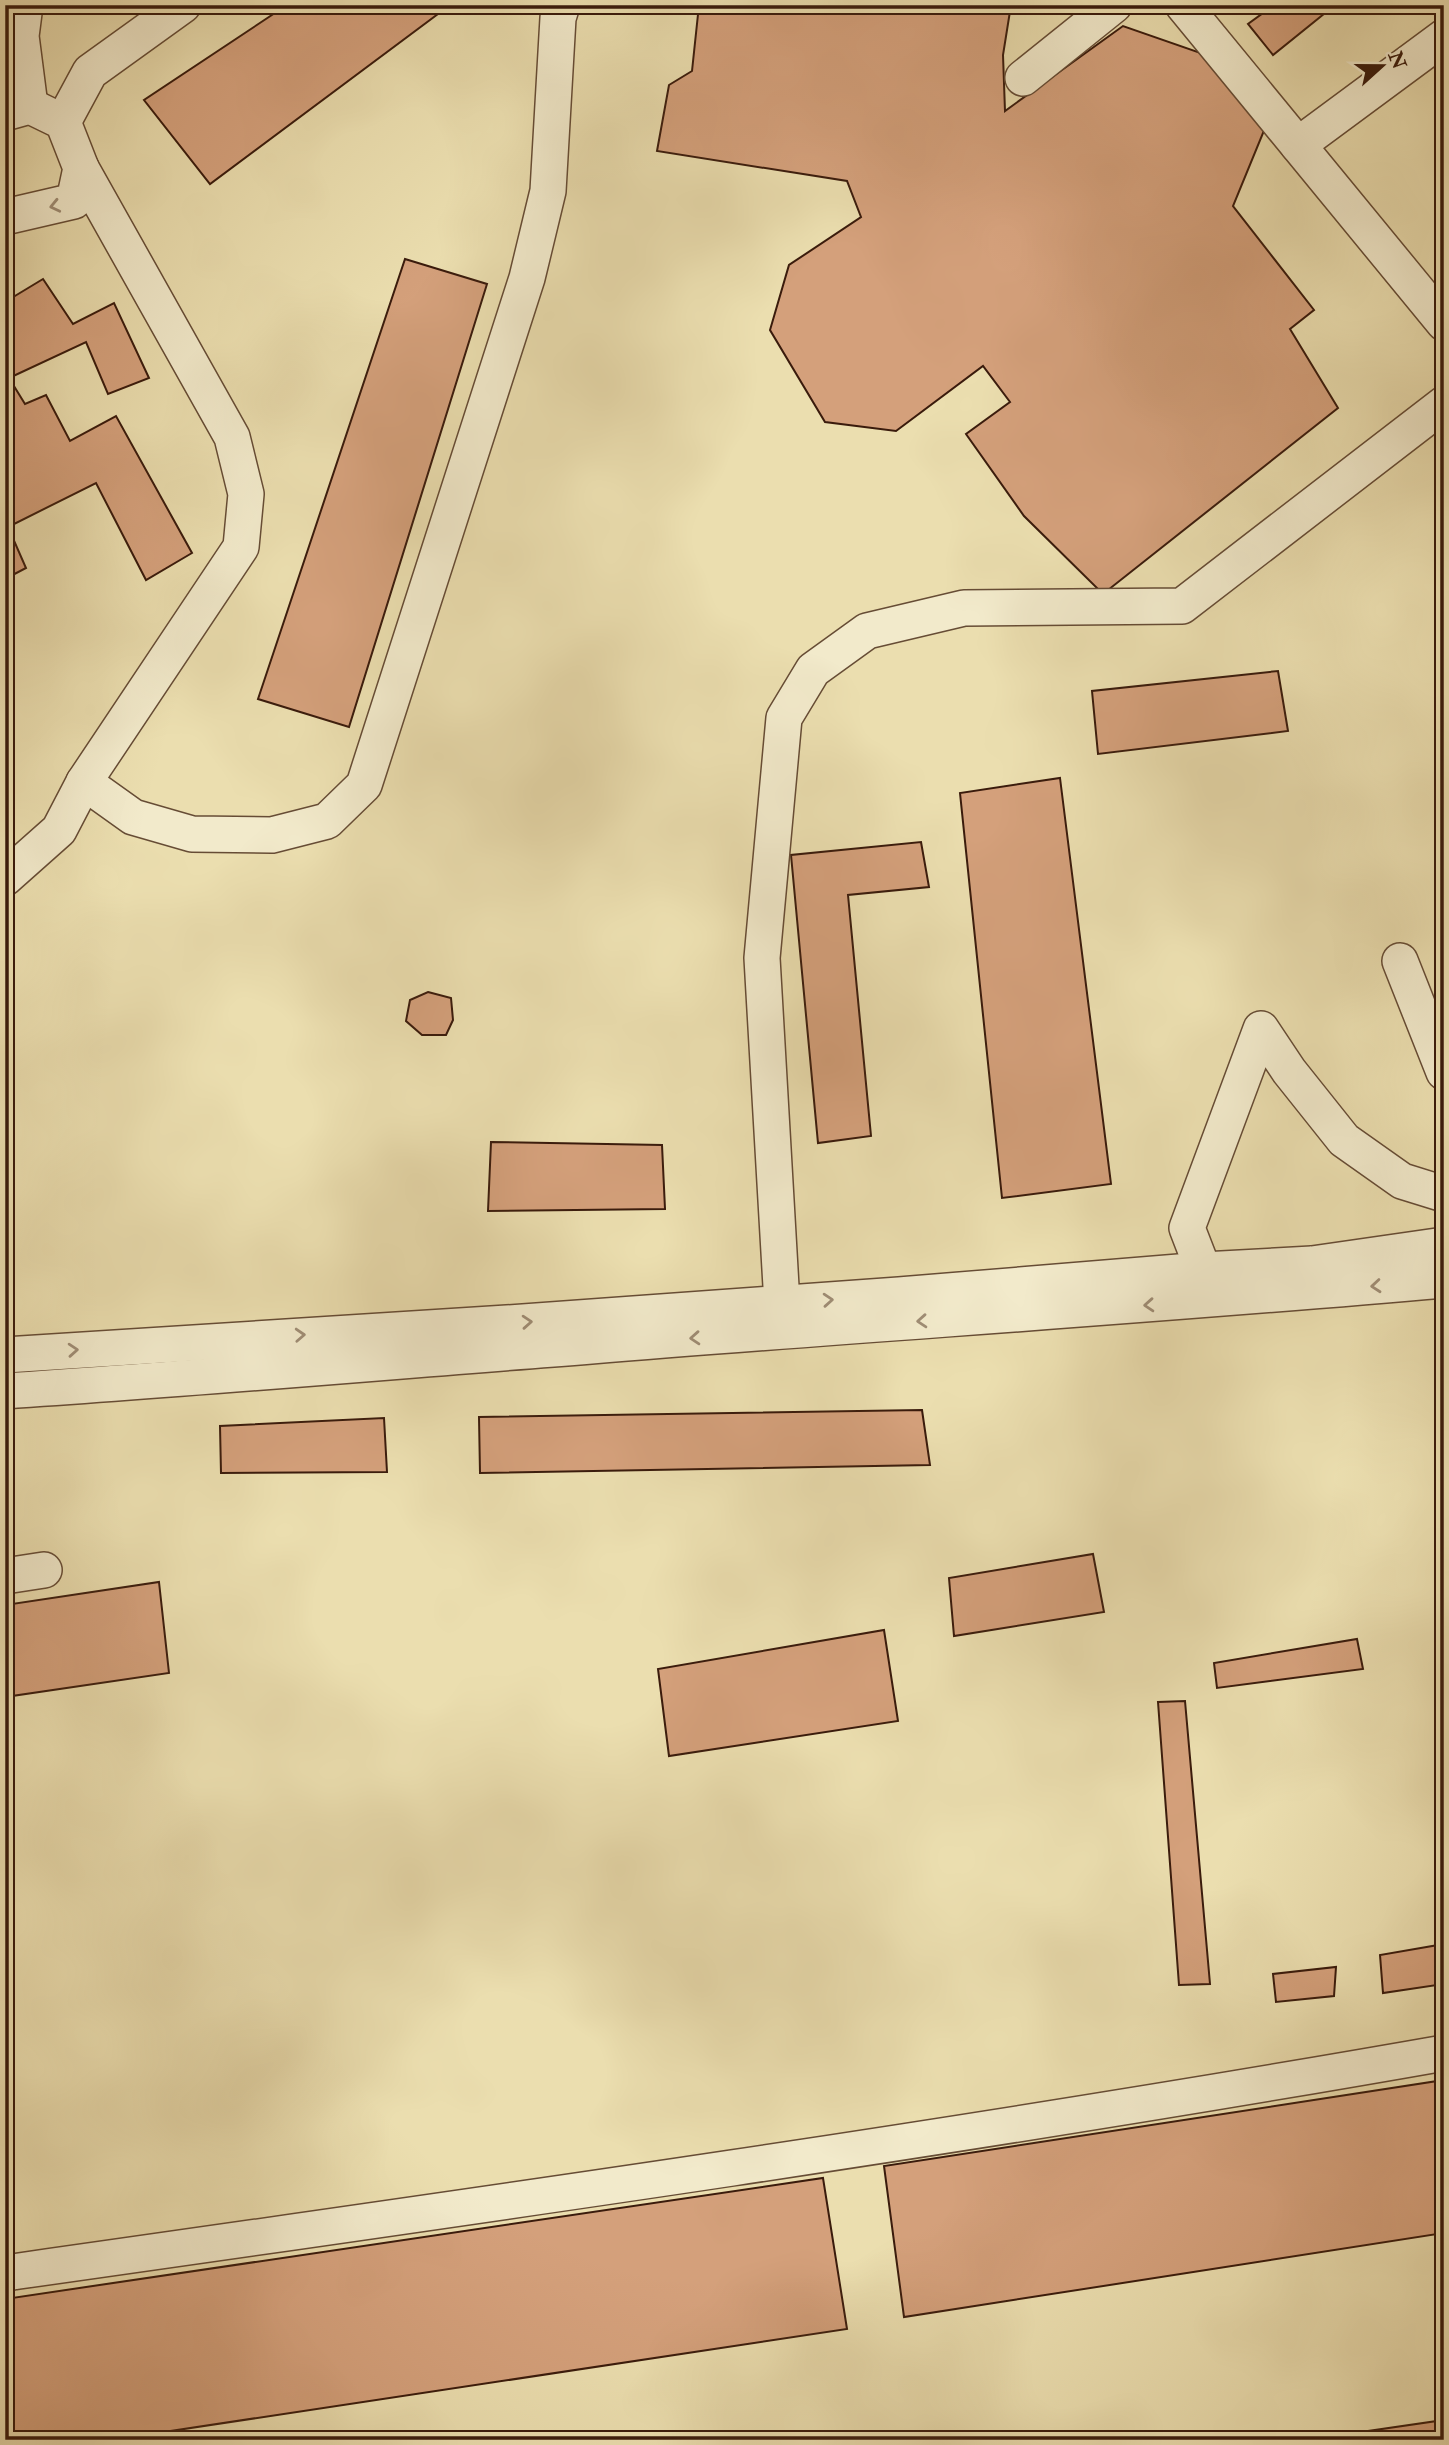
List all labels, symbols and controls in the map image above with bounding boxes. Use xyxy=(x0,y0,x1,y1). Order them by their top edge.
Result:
north arrow xyxy=(1348,32,1418,102)
text: N xyxy=(1382,47,1412,73)
one-way arrow xyxy=(49,198,61,212)
one-way arrow xyxy=(1370,1278,1381,1293)
one-way arrow xyxy=(822,1293,833,1308)
one-way arrow xyxy=(1143,1297,1154,1312)
one-way arrow xyxy=(916,1313,927,1328)
one-way arrow xyxy=(522,1314,533,1329)
one-way arrow xyxy=(295,1328,306,1343)
one-way arrow xyxy=(689,1330,700,1345)
one-way arrow xyxy=(68,1343,79,1358)

